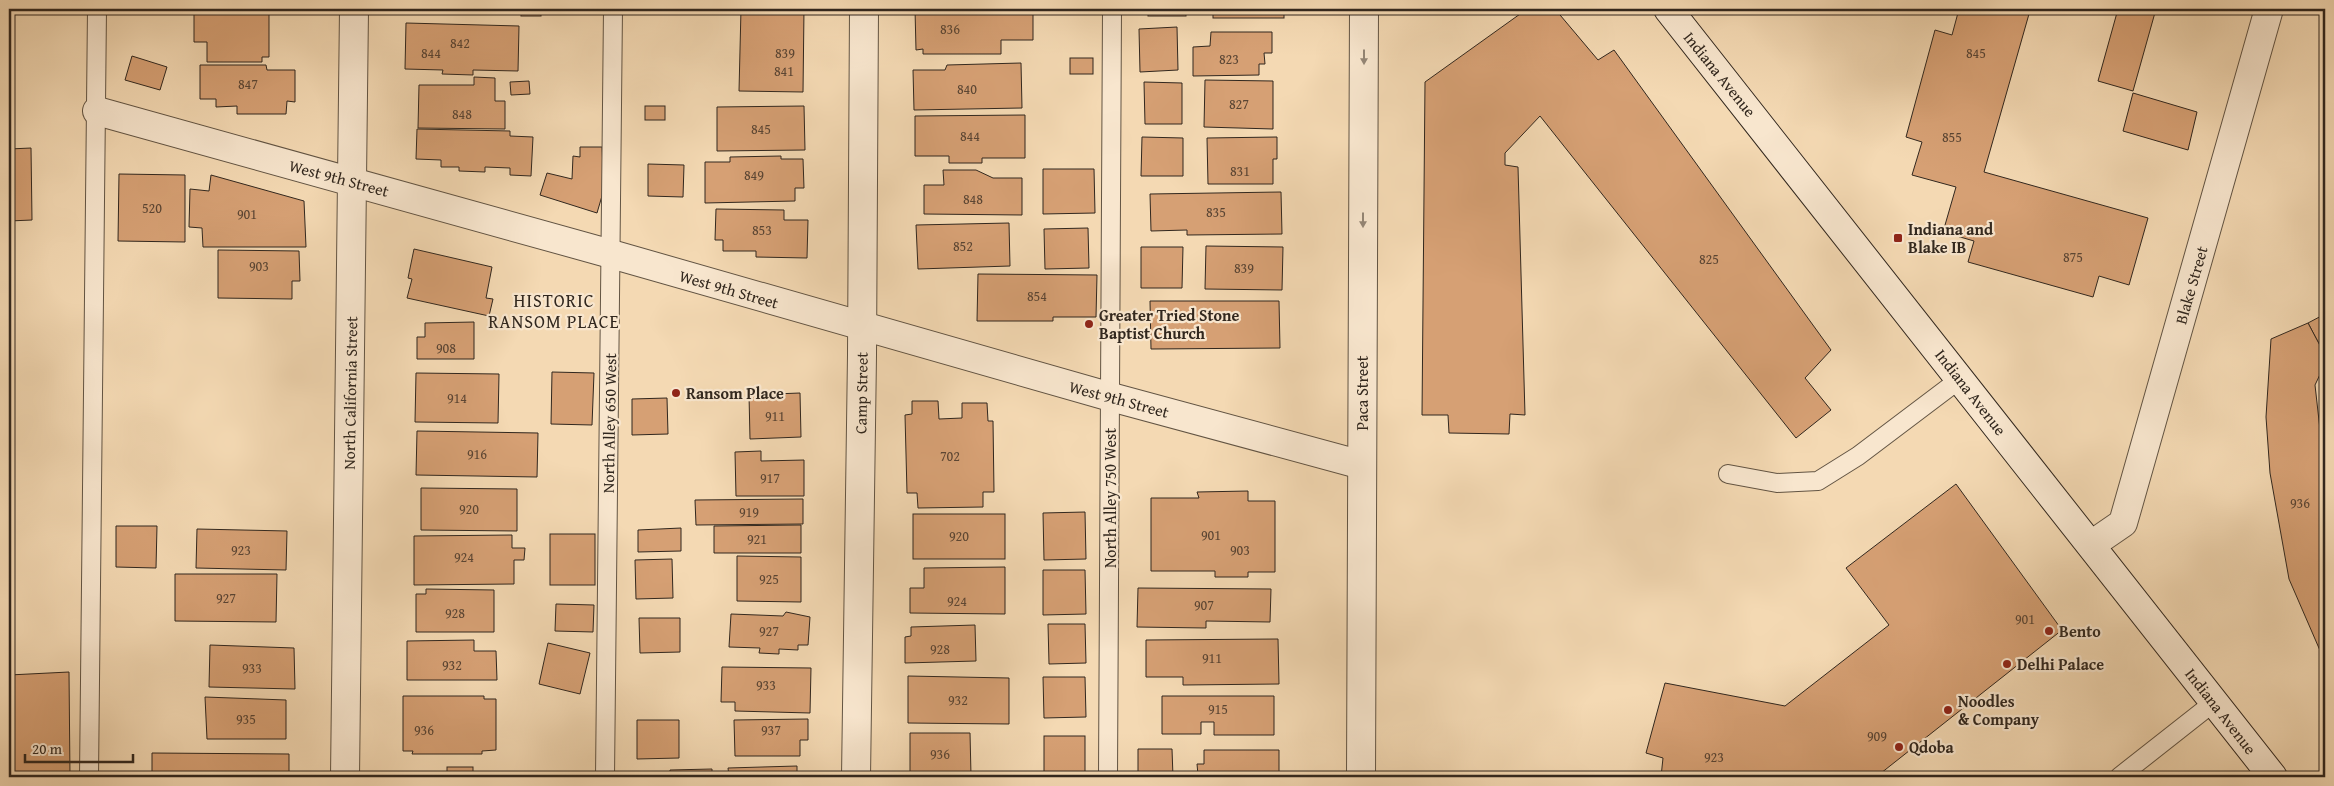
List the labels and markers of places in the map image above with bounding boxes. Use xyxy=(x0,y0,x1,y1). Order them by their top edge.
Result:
place label: Indiana and Blake IB xyxy=(1908,217,1994,259)
marker: Indiana and Blake IB xyxy=(1892,232,1904,244)
place label: Greater Tried Stone Baptist Church xyxy=(1099,303,1239,345)
marker: Greater Tried Stone Baptist Church xyxy=(1083,318,1095,330)
place label: Ransom Place xyxy=(686,381,784,405)
marker: Ransom Place xyxy=(670,387,682,399)
place label: Bento xyxy=(2059,619,2101,643)
marker: Bento xyxy=(2043,625,2055,637)
place label: Delhi Palace xyxy=(2017,652,2104,676)
marker: Delhi Palace xyxy=(2001,658,2013,670)
place label: Noodles & Company xyxy=(1958,689,2040,731)
marker: Noodles & Company xyxy=(1942,704,1954,716)
place label: Qdoba xyxy=(1909,735,1955,759)
marker: Qdoba xyxy=(1893,741,1905,753)

